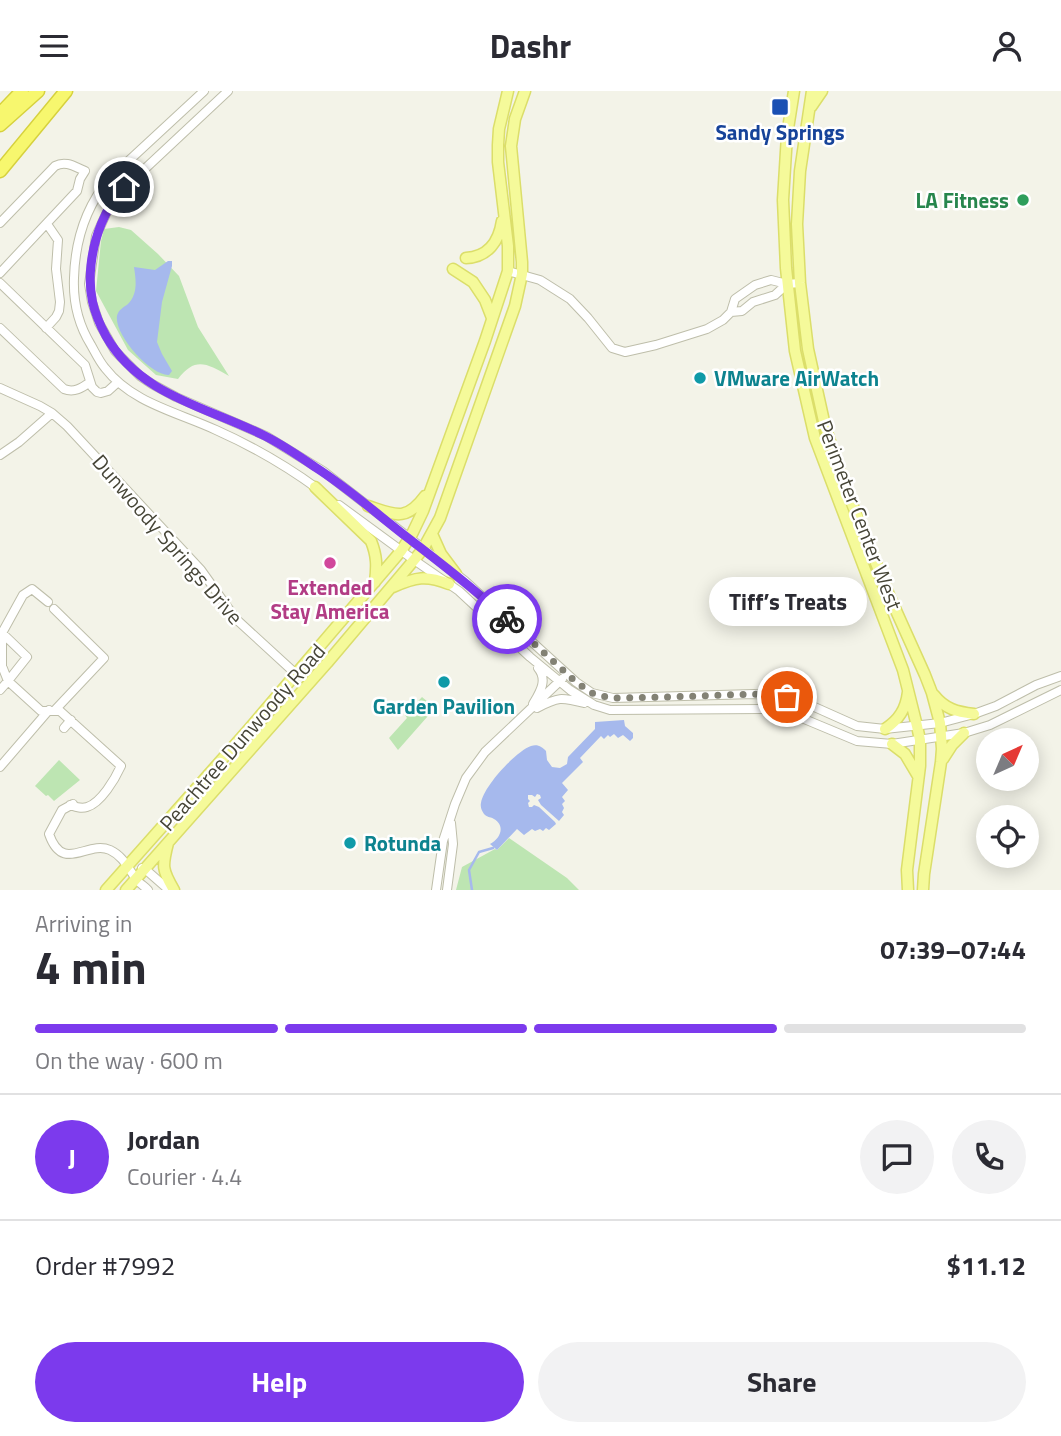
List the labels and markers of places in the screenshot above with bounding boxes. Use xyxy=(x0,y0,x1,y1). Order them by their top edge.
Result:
marker: Sandy Springs xyxy=(770,97,790,117)
place label: Sandy Springs xyxy=(715,116,845,148)
pin xyxy=(94,157,154,217)
place label: LA Fitness xyxy=(915,184,1009,216)
marker: LA Fitness xyxy=(1015,192,1031,208)
place label: VMware AirWatch xyxy=(714,362,879,394)
marker: VMware AirWatch xyxy=(692,370,708,386)
marker: Extended Stay America xyxy=(322,555,338,571)
place label: Extended Stay America xyxy=(271,571,390,627)
callout: Tiff’s Treats xyxy=(708,578,866,627)
pin xyxy=(757,667,817,727)
marker: Garden Pavilion xyxy=(436,674,452,690)
place label: Garden Pavilion xyxy=(373,690,515,722)
place label: Rotunda xyxy=(364,827,441,859)
marker: Rotunda xyxy=(342,835,358,851)

